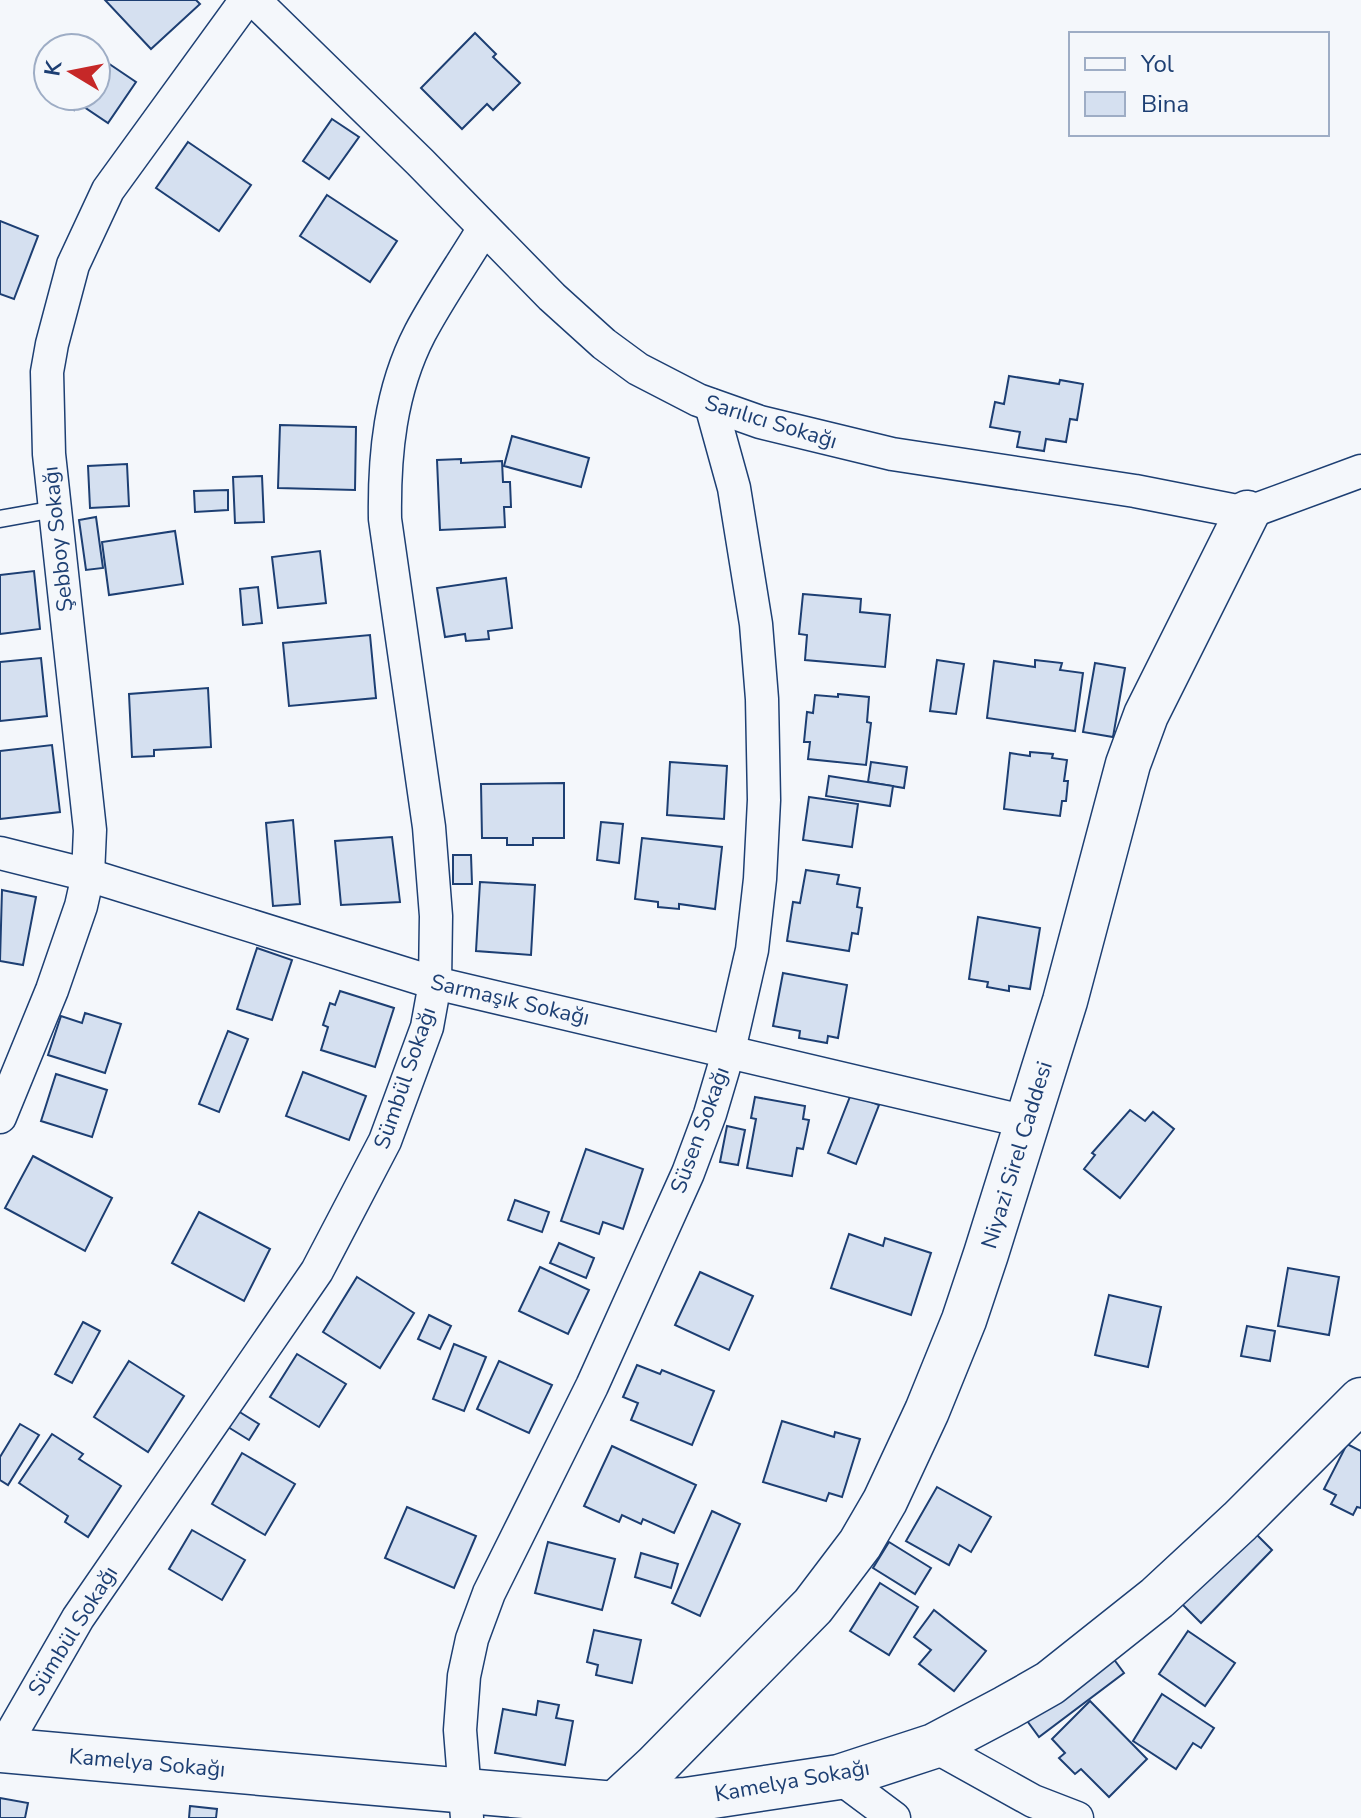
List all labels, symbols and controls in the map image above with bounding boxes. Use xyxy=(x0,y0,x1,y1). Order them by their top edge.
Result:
north arrow xyxy=(32,32,112,112)
legend xyxy=(1069,32,1329,136)
text: Yol xyxy=(1140,48,1174,80)
text: K xyxy=(37,58,70,78)
text: Bina xyxy=(1141,88,1189,120)
street label: Sarılıcı Sokağı xyxy=(701,388,841,456)
street label: Şebboy Sokağı xyxy=(35,465,81,613)
street label: Sarmaşık Sokağı xyxy=(428,967,592,1033)
street label: Sümbül Sokağı xyxy=(367,1003,443,1153)
street label: Niyazi Sirel Caddesi xyxy=(974,1058,1060,1252)
street label: Süsen Sokağı xyxy=(663,1063,737,1197)
street label: Sümbül Sokağı xyxy=(21,1560,125,1702)
street label: Kamelya Sokağı xyxy=(68,1741,226,1785)
street label: Kamelya Sokağı xyxy=(712,1753,872,1809)

